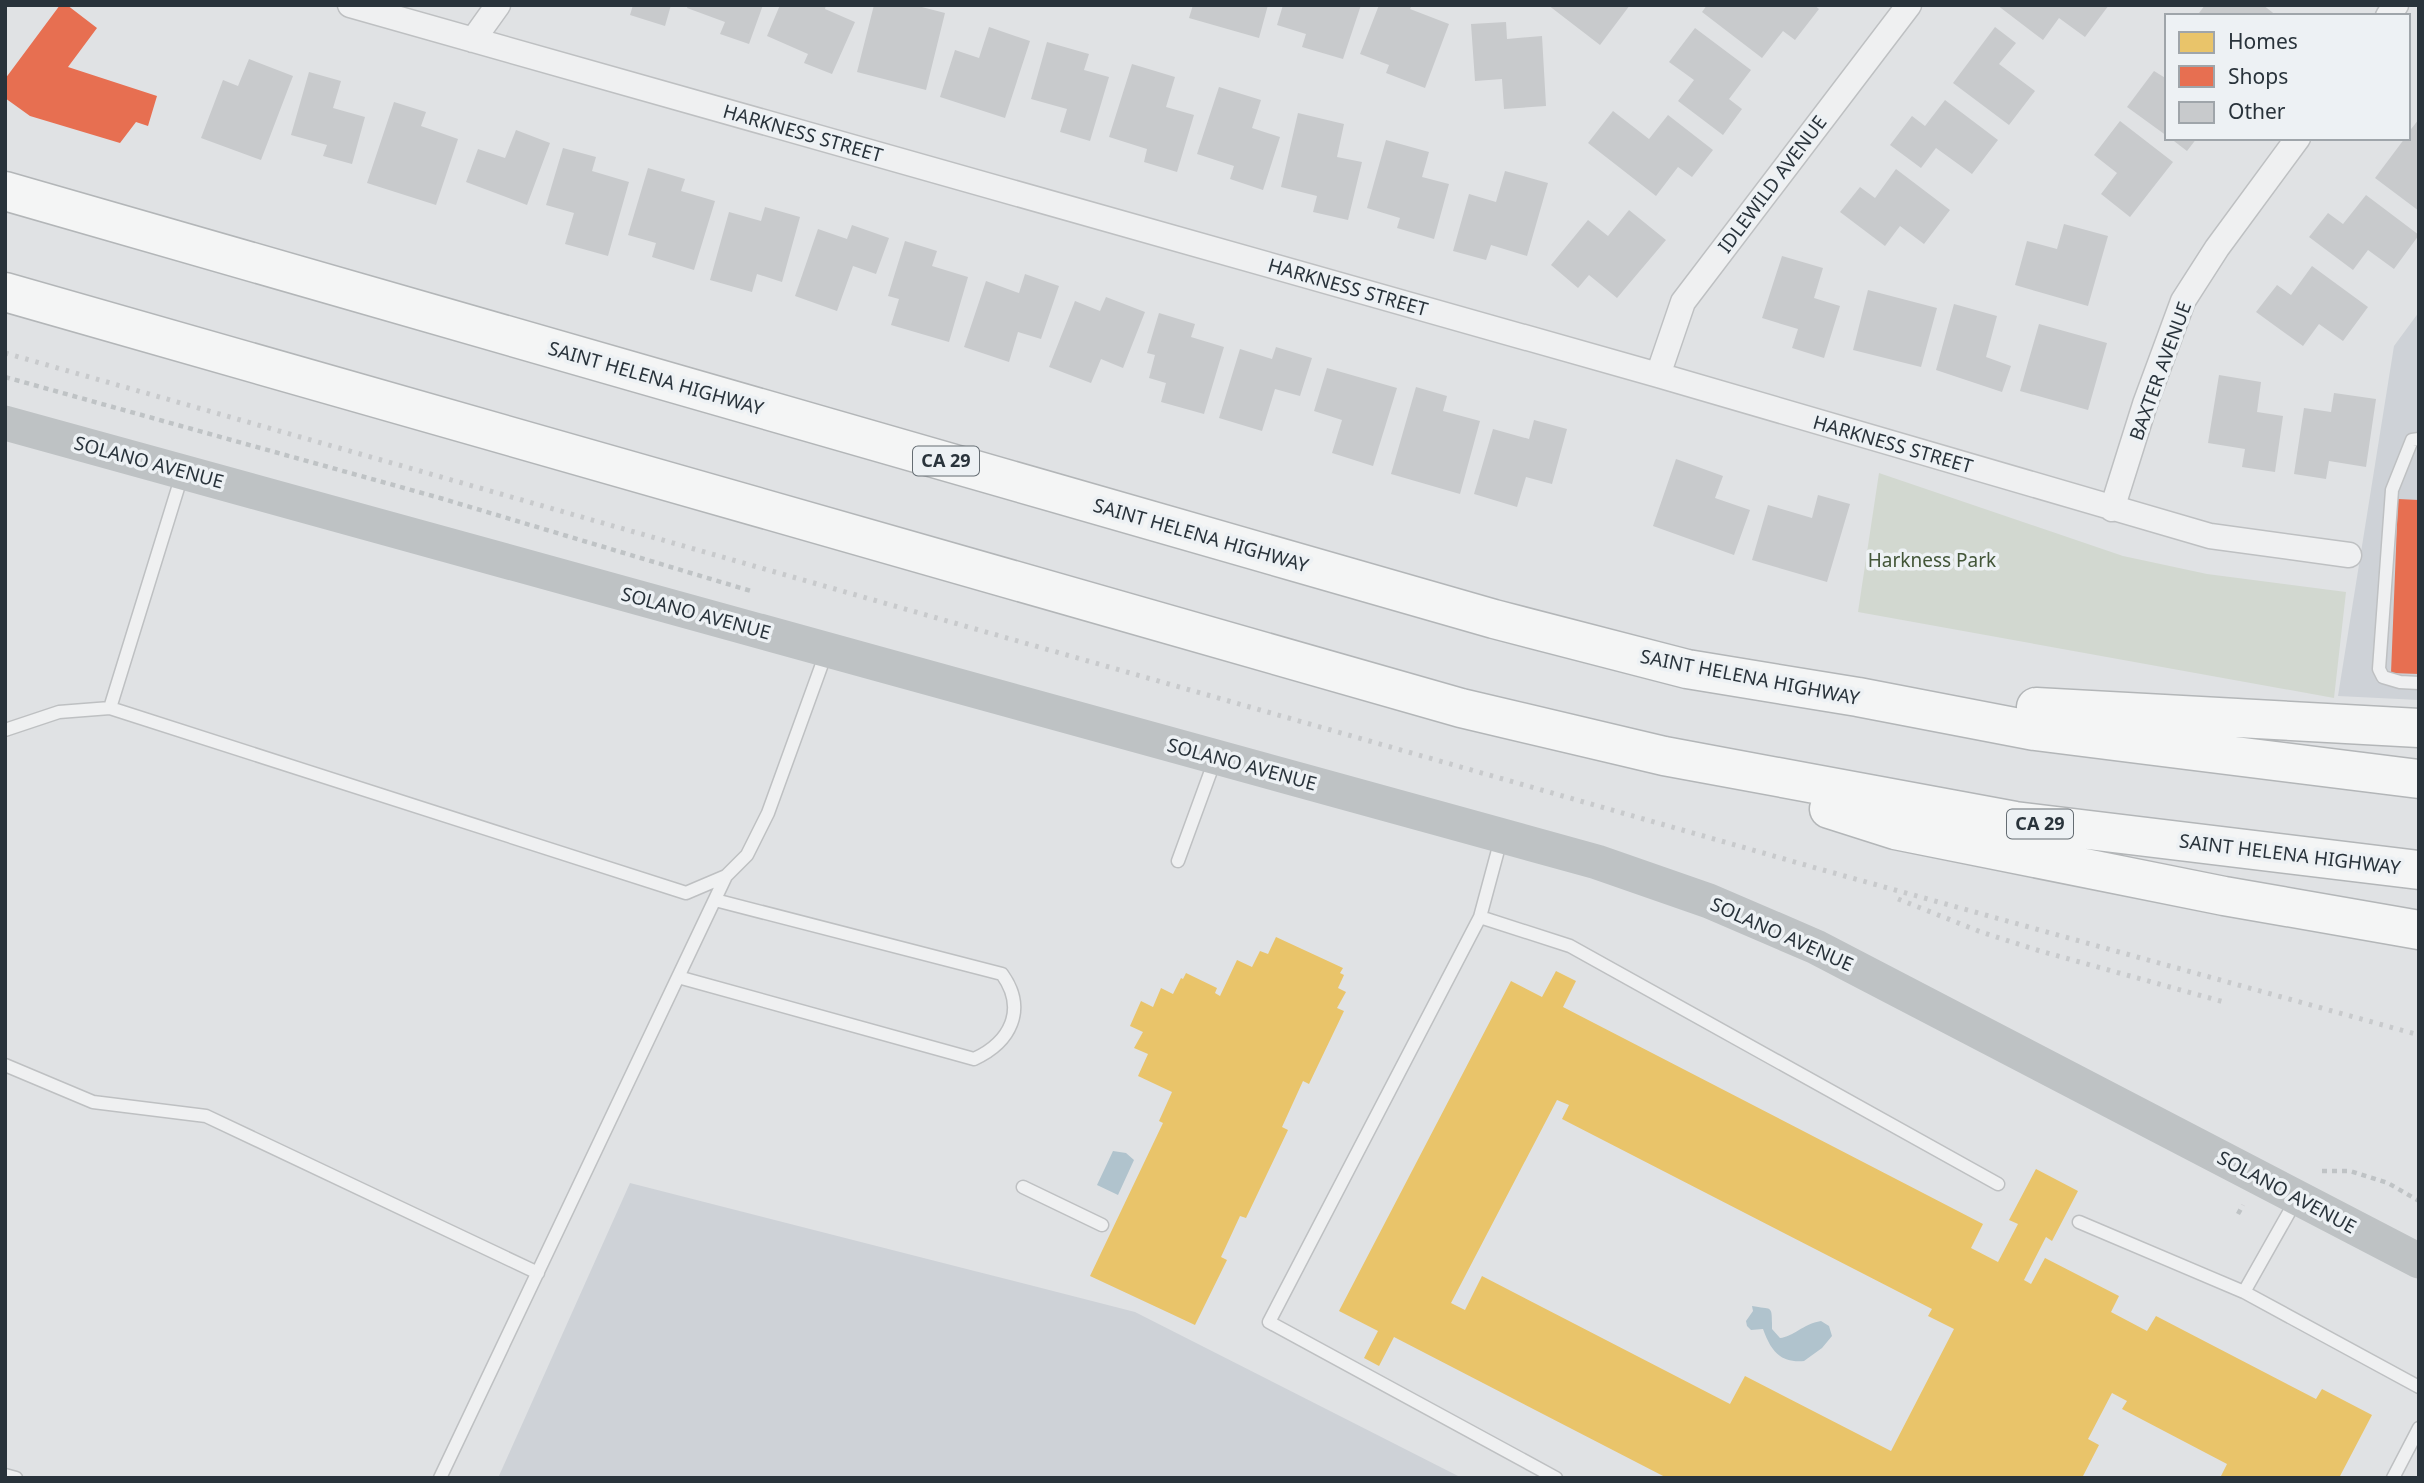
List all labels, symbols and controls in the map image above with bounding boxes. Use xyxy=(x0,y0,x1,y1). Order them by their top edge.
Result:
legend xyxy=(2165,14,2410,140)
text: Homes xyxy=(2228,27,2298,55)
text: Shops xyxy=(2228,62,2288,90)
text: Other xyxy=(2228,97,2286,125)
street label: HARKNESS STREET xyxy=(720,98,886,168)
street label: IDLEWILD AVENUE xyxy=(1712,110,1832,258)
street label: HARKNESS STREET xyxy=(1265,252,1431,322)
street label: BAXTER AVENUE xyxy=(2123,298,2197,444)
street label: SAINT HELENA HIGHWAY xyxy=(545,335,767,421)
street label: HARKNESS STREET xyxy=(1810,409,1976,479)
street label: SOLANO AVENUE xyxy=(71,430,227,494)
road number: CA 29 xyxy=(913,447,979,476)
street label: SAINT HELENA HIGHWAY xyxy=(1090,492,1312,578)
park label: Harkness Park xyxy=(1868,547,1996,573)
street label: SOLANO AVENUE xyxy=(618,581,774,645)
street label: SAINT HELENA HIGHWAY xyxy=(1638,643,1862,711)
street label: SOLANO AVENUE xyxy=(1164,732,1320,796)
road number: CA 29 xyxy=(2007,810,2073,838)
street label: SAINT HELENA HIGHWAY xyxy=(2178,828,2402,881)
street label: SOLANO AVENUE xyxy=(1706,891,1858,977)
street label: SOLANO AVENUE xyxy=(2213,1144,2361,1240)

